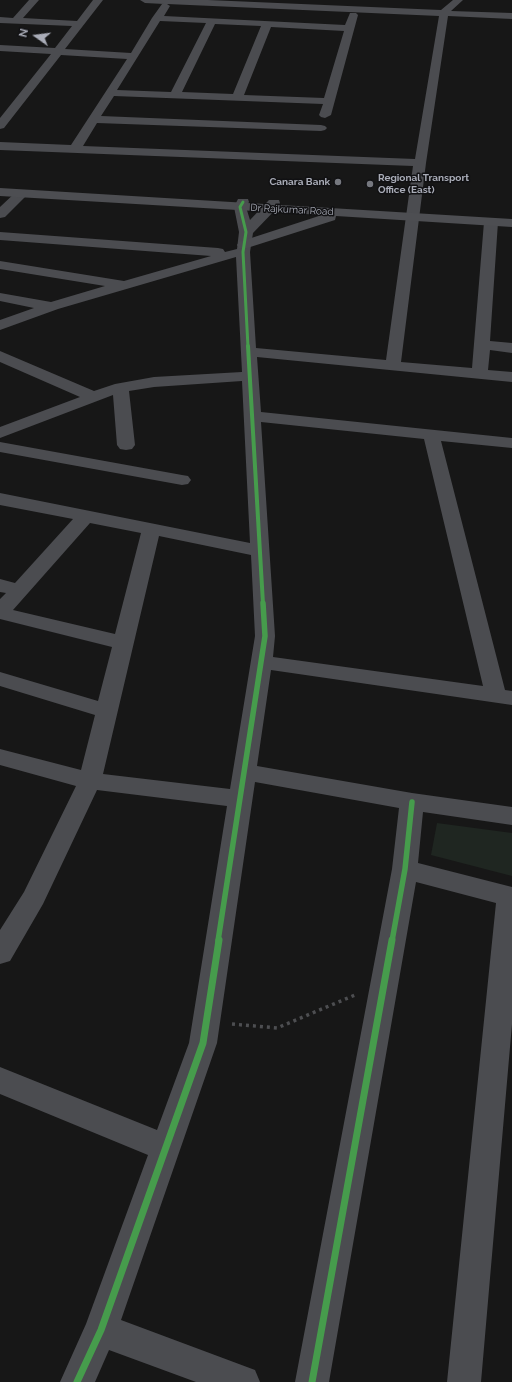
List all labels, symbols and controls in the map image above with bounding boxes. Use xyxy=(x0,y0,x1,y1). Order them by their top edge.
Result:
north arrow xyxy=(16,16,56,56)
text: N xyxy=(17,27,31,39)
place label: Regional Transport Office (East) xyxy=(378,172,469,196)
place label: Canara Bank xyxy=(269,176,330,188)
marker: Canara Bank xyxy=(333,177,343,187)
marker: Regional Transport Office (East) xyxy=(365,179,375,189)
street label: Dr Rajkumar Road xyxy=(250,202,334,218)

